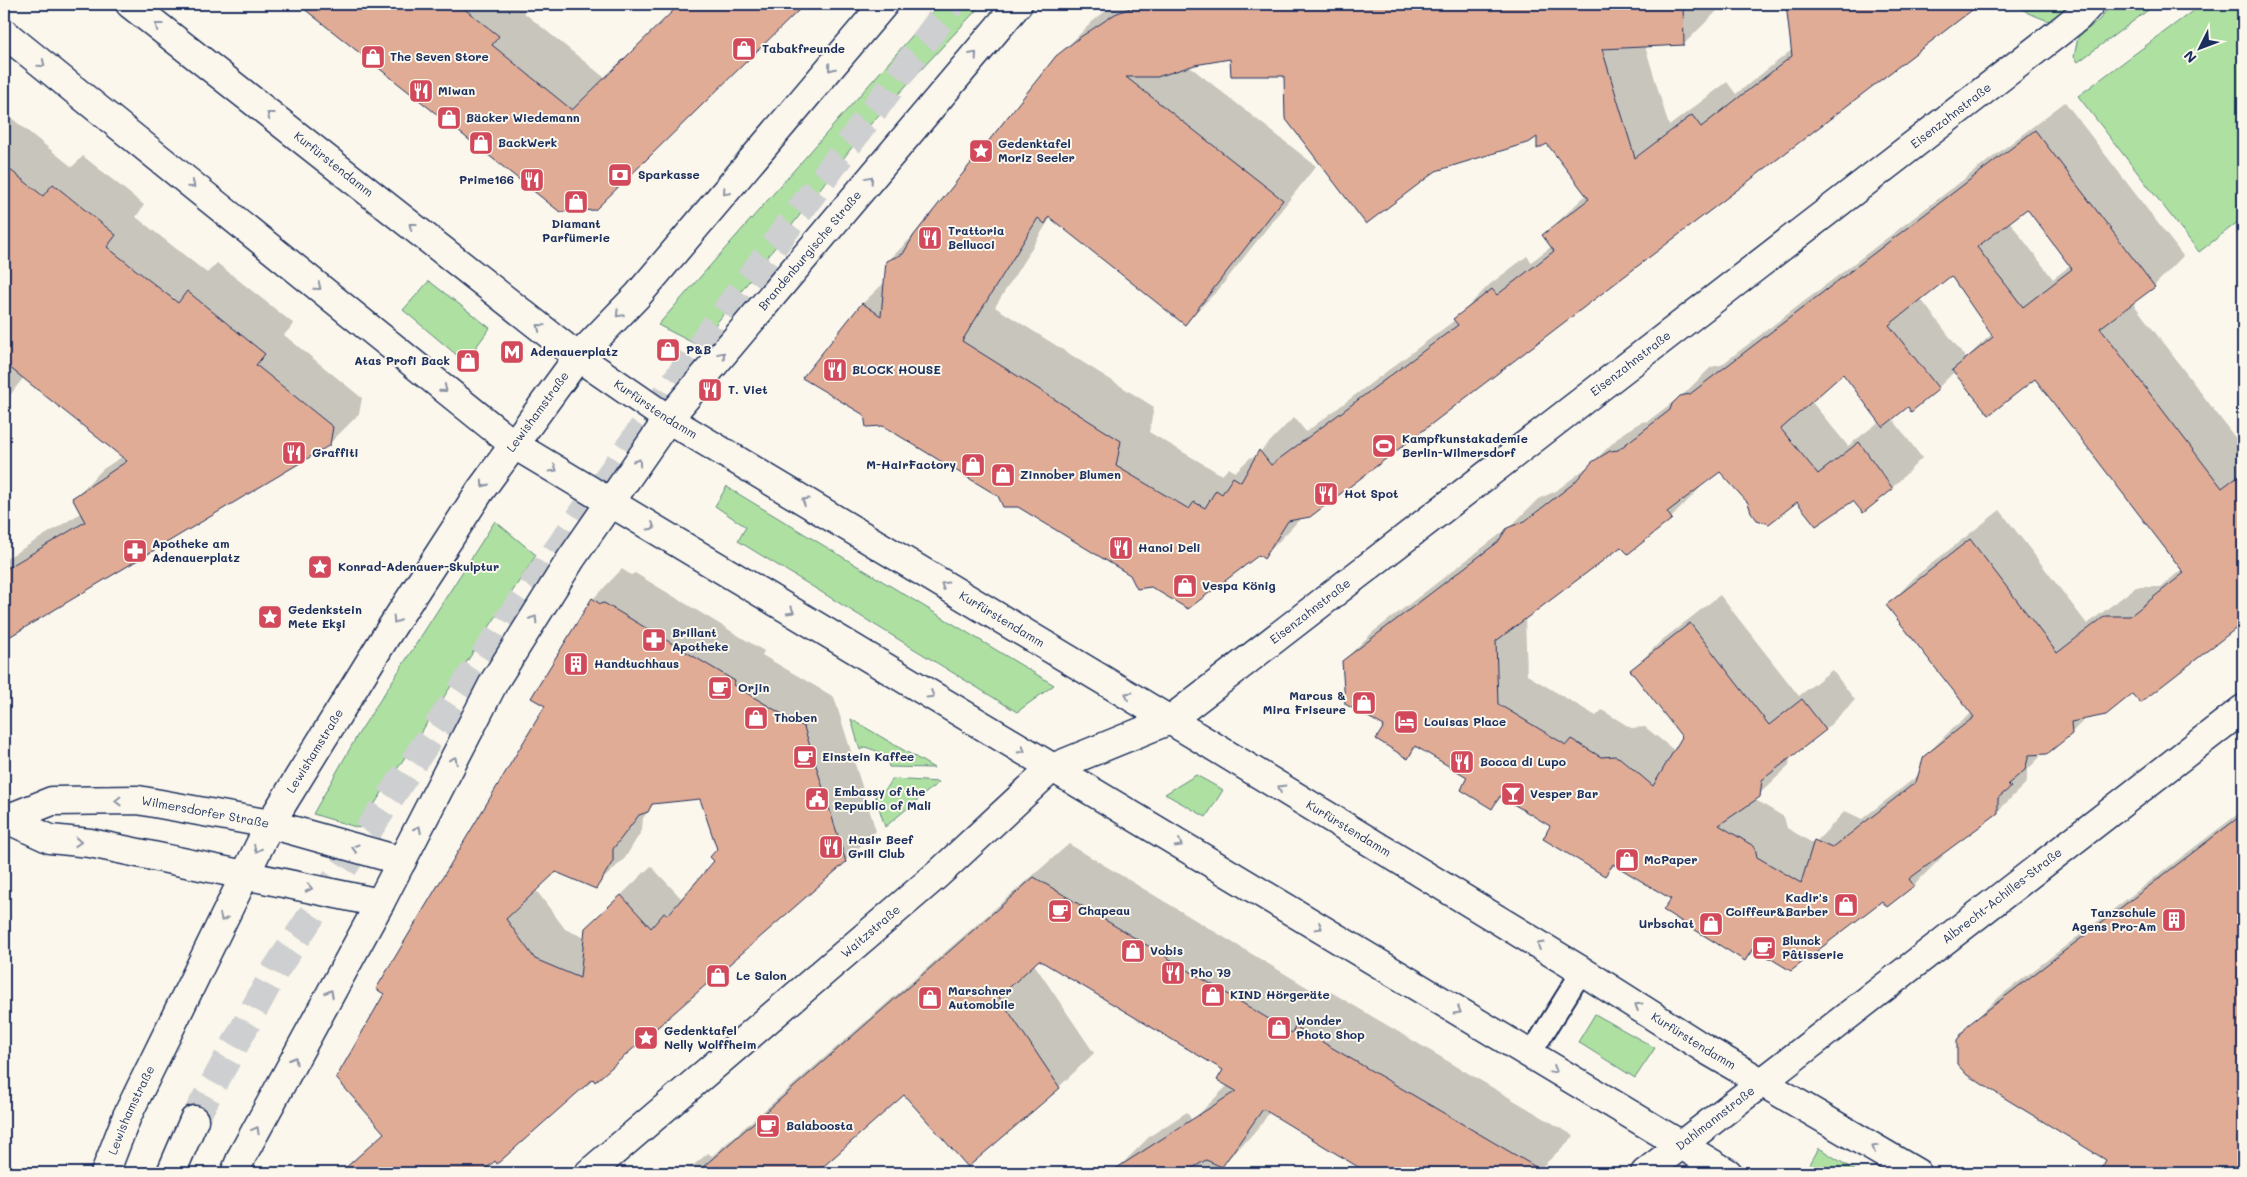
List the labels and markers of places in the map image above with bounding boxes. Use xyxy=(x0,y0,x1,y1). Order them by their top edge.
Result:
shop icon: Tabakfreunde xyxy=(731,36,757,62)
place label: Tabakfreunde xyxy=(762,40,845,56)
shop icon: The Seven Store xyxy=(360,44,386,70)
place label: The Seven Store xyxy=(390,48,489,64)
restaurant icon: Miwan xyxy=(408,78,434,104)
place label: Miwan xyxy=(438,82,475,98)
shop icon: Bäcker Wiedemann xyxy=(436,105,462,131)
place label: Bäcker Wiedemann xyxy=(466,109,580,125)
shop icon: BackWerk xyxy=(468,130,494,156)
place label: BackWerk xyxy=(498,134,557,150)
place label: Gedenktafel Moriz Seeler xyxy=(998,135,1075,165)
place icon: Gedenktafel Moriz Seeler xyxy=(968,138,994,164)
bank icon: Sparkasse xyxy=(607,162,633,188)
place label: Sparkasse xyxy=(638,166,700,182)
restaurant icon: Prime166 xyxy=(519,167,545,193)
place label: Prime166 xyxy=(459,171,514,187)
shop icon: Diamant Parfümerie xyxy=(563,189,589,215)
place label: Diamant Parfümerie xyxy=(542,215,610,245)
place label: Trattoria Bellucci xyxy=(948,222,1004,252)
restaurant icon: Trattoria Bellucci xyxy=(917,225,943,251)
shop icon: P&B xyxy=(655,337,681,363)
metro station icon: Adenauerplatz xyxy=(499,339,525,365)
place label: P&B xyxy=(686,341,711,357)
place label: Adenauerplatz xyxy=(530,343,618,359)
shop icon: Atas Profi Back xyxy=(455,348,481,374)
place label: Atas Profi Back xyxy=(354,352,450,368)
restaurant icon: BLOCK HOUSE xyxy=(822,357,848,383)
place label: BLOCK HOUSE xyxy=(852,361,941,377)
restaurant icon: T. Viet xyxy=(697,377,723,403)
place label: T. Viet xyxy=(728,381,768,397)
place label: Kampfkunstakademie Berlin-Wilmersdorf xyxy=(1402,430,1528,460)
sports icon: Kampfkunstakademie Berlin-Wilmersdorf xyxy=(1371,433,1397,459)
restaurant icon: Graffiti xyxy=(281,440,307,466)
place label: Graffiti xyxy=(312,444,359,460)
shop icon: M-HairFactory xyxy=(960,452,986,478)
place label: M-HairFactory xyxy=(866,456,956,472)
shop icon: Zinnober Blumen xyxy=(990,462,1016,488)
place label: Zinnober Blumen xyxy=(1020,466,1121,482)
restaurant icon: Hot Spot xyxy=(1313,481,1339,507)
place label: Hot Spot xyxy=(1344,485,1398,501)
place label: Apotheke am Adenauerplatz xyxy=(152,535,240,565)
restaurant icon: Hanoi Deli xyxy=(1108,535,1134,561)
pharmacy icon: Apotheke am Adenauerplatz xyxy=(122,538,148,564)
place label: Hanoi Deli xyxy=(1138,539,1201,555)
place icon: Konrad-Adenauer-Skulptur xyxy=(307,554,333,580)
place label: Konrad-Adenauer-Skulptur xyxy=(338,558,499,574)
shop icon: Vespa König xyxy=(1172,573,1198,599)
place label: Vespa König xyxy=(1202,577,1276,593)
place label: Gedenkstein Mete Ekşi xyxy=(288,601,362,632)
place icon: Gedenkstein Mete Ekşi xyxy=(257,604,283,630)
place label: Brillant Apotheke xyxy=(672,624,728,654)
pharmacy icon: Brillant Apotheke xyxy=(641,627,667,653)
building icon: Handtuchhaus xyxy=(563,651,589,677)
place label: Handtuchhaus xyxy=(594,655,679,671)
cafe icon: Orjin xyxy=(707,675,733,701)
place label: Orjin xyxy=(738,679,770,695)
place label: Marcus & Mira Friseure xyxy=(1263,687,1346,717)
shop icon: Marcus & Mira Friseure xyxy=(1351,690,1377,716)
shop icon: Thoben xyxy=(743,705,769,731)
place label: Thoben xyxy=(774,709,817,725)
hotel icon: Louisas Place xyxy=(1393,709,1419,735)
place label: Louisas Place xyxy=(1424,713,1506,729)
cafe icon: Einstein Kaffee xyxy=(792,744,818,770)
place label: Einstein Kaffee xyxy=(822,748,914,764)
restaurant icon: Bocca di Lupo xyxy=(1449,749,1475,775)
place label: Bocca di Lupo xyxy=(1480,753,1566,769)
bar icon: Vesper Bar xyxy=(1500,781,1526,807)
place label: Embassy of the Republic of Mali xyxy=(834,783,931,813)
place label: Vesper Bar xyxy=(1530,785,1598,801)
public building icon: Embassy of the Republic of Mali xyxy=(804,786,830,812)
place label: Hasir Beef Grill Club xyxy=(848,831,914,861)
restaurant icon: Hasir Beef Grill Club xyxy=(818,834,844,860)
shop icon: McPaper xyxy=(1614,847,1640,873)
place label: McPaper xyxy=(1644,851,1697,867)
place label: Kadir's Coiffeur&Barber xyxy=(1725,889,1828,919)
shop icon: Kadir's Coiffeur&Barber xyxy=(1833,892,1859,918)
cafe icon: Chapeau xyxy=(1047,898,1073,924)
place label: Chapeau xyxy=(1078,902,1130,918)
place label: Tanzschule Agens Pro-Am xyxy=(2071,904,2156,934)
building icon: Tanzschule Agens Pro-Am xyxy=(2161,907,2187,933)
shop icon: Urbschat xyxy=(1698,911,1724,937)
place label: Urbschat xyxy=(1639,915,1694,931)
place label: Blunck Pâtisserie xyxy=(1782,932,1844,962)
cafe icon: Blunck Pâtisserie xyxy=(1751,935,1777,961)
shop icon: Vobis xyxy=(1120,938,1146,964)
place label: Vobis xyxy=(1150,942,1183,958)
restaurant icon: Pho 79 xyxy=(1160,960,1186,986)
shop icon: Le Salon xyxy=(705,963,731,989)
place label: Pho 79 xyxy=(1190,964,1231,980)
place label: Le Salon xyxy=(736,967,787,983)
place label: Marschner Automobile xyxy=(948,982,1015,1012)
shop icon: KIND Hörgeräte xyxy=(1200,982,1226,1008)
shop icon: Marschner Automobile xyxy=(917,985,943,1011)
place label: KIND Hörgeräte xyxy=(1230,986,1330,1002)
place label: Wonder Photo Shop xyxy=(1296,1012,1365,1042)
shop icon: Wonder Photo Shop xyxy=(1266,1015,1292,1041)
place label: Gedenktafel Nelly Wolffheim xyxy=(664,1022,756,1052)
place icon: Gedenktafel Nelly Wolffheim xyxy=(633,1025,659,1051)
cafe icon: Balaboosta xyxy=(755,1113,781,1139)
place label: Balaboosta xyxy=(786,1117,853,1133)

